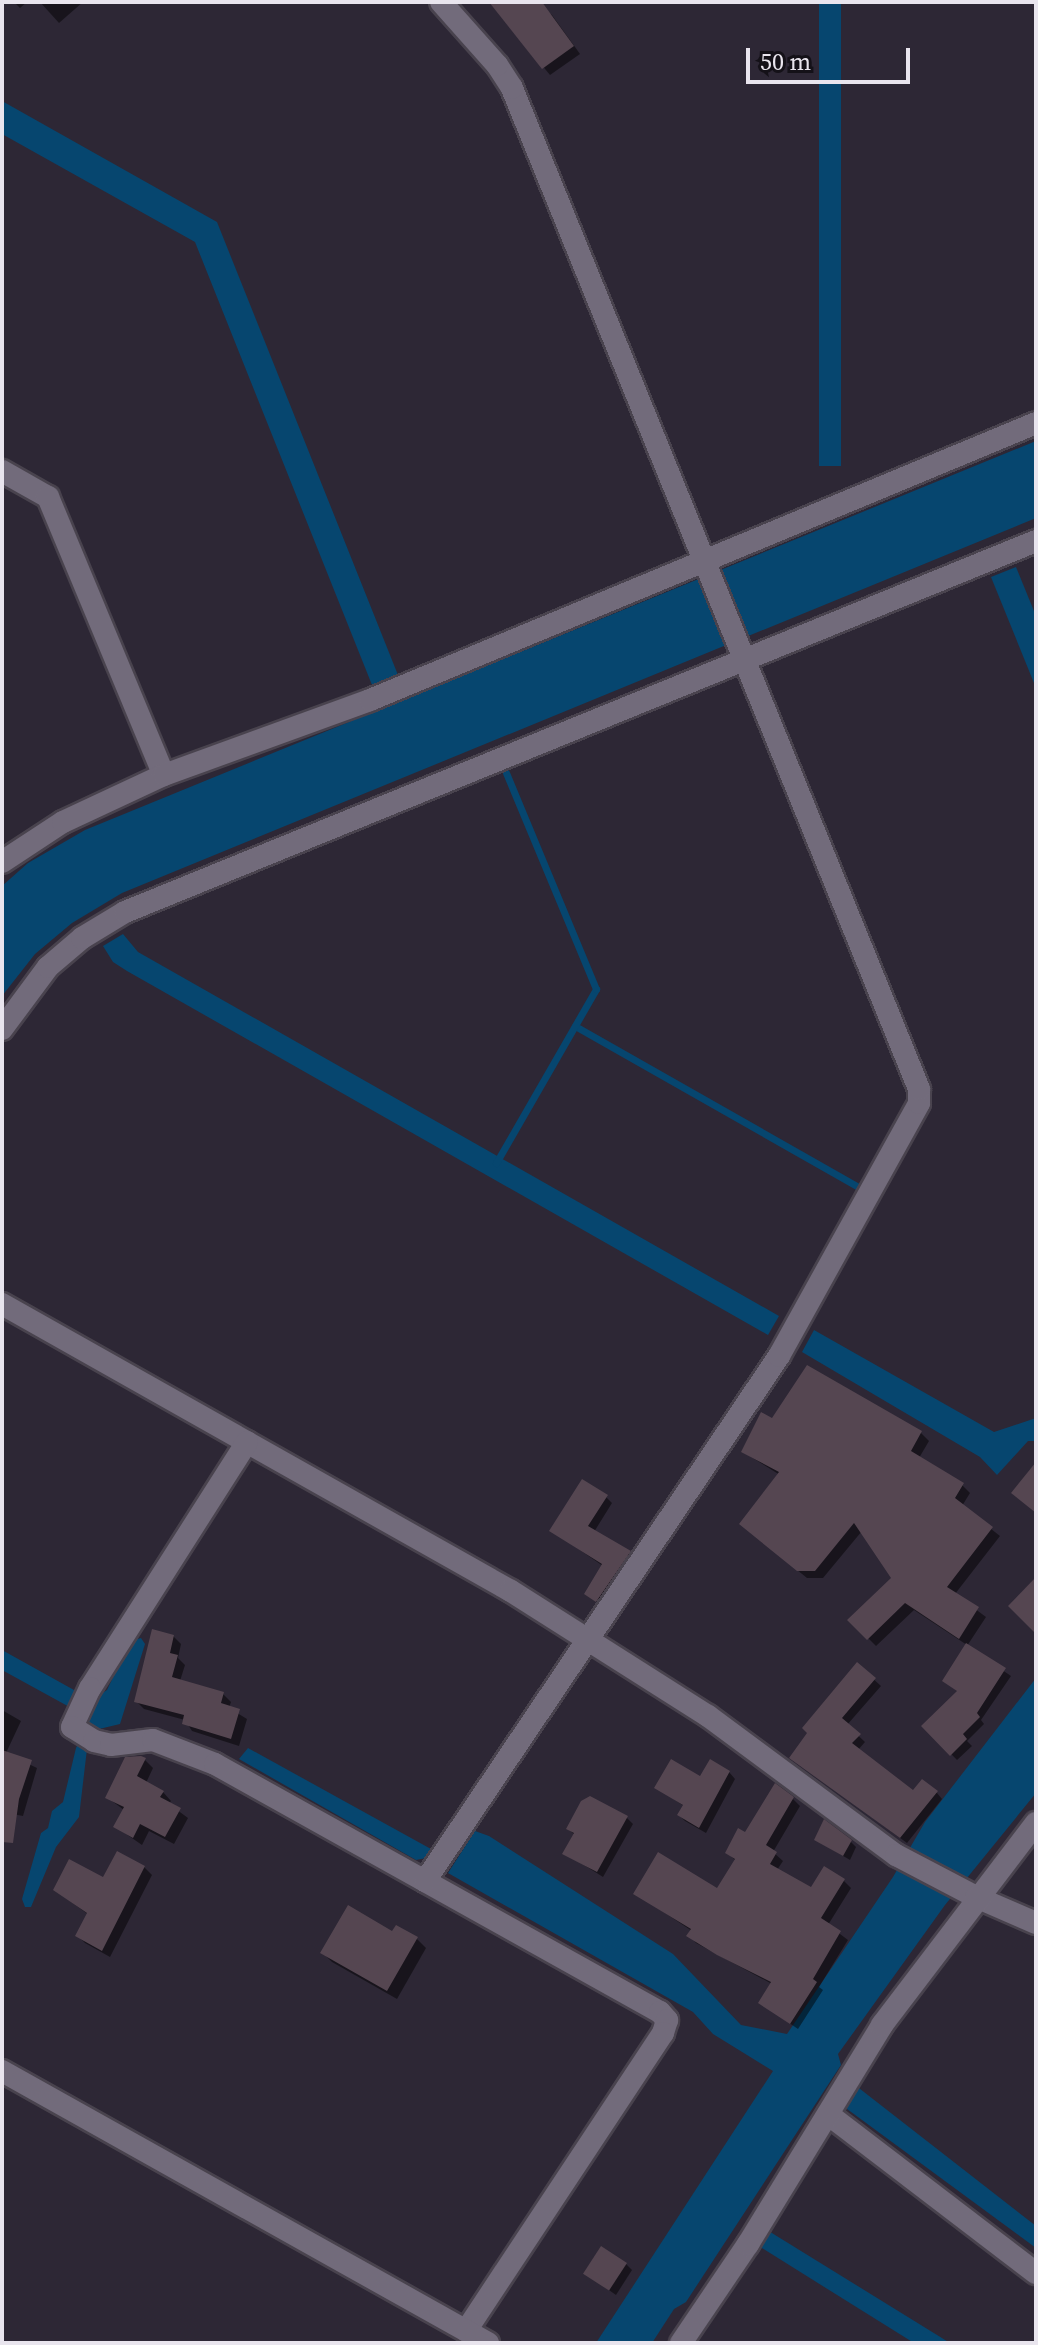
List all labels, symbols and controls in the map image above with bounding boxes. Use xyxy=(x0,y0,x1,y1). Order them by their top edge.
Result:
scale bar xyxy=(750,32,914,82)
text: 50 m xyxy=(760,45,811,78)

